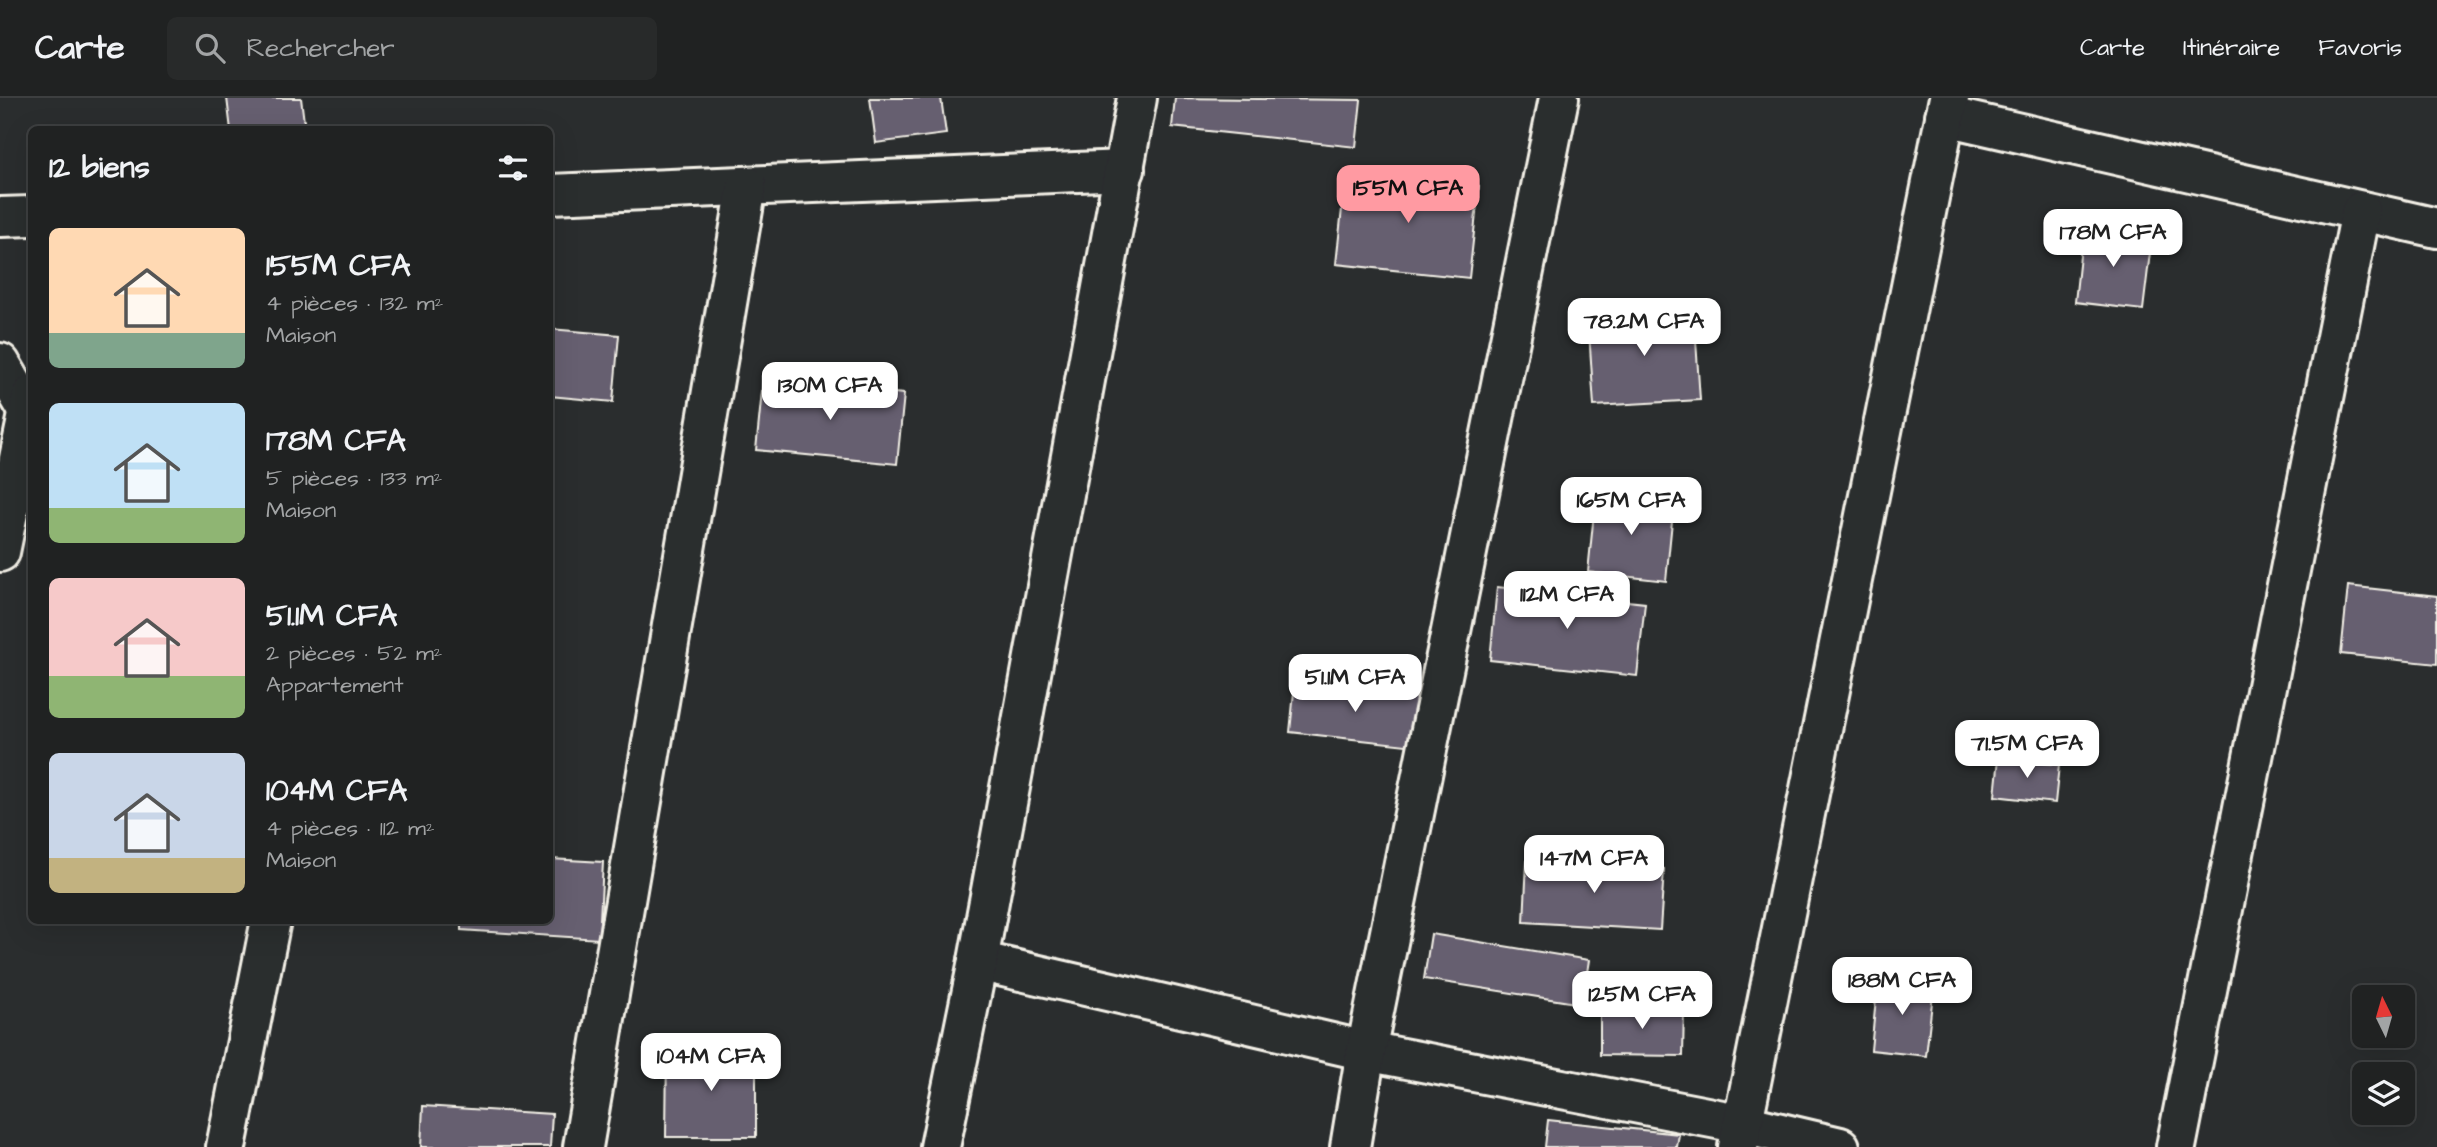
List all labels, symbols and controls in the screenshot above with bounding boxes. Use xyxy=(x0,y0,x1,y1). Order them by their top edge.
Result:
search box xyxy=(167,17,657,80)
text: Carte xyxy=(35,25,125,71)
icon: search xyxy=(191,29,229,67)
text: Rechercher xyxy=(247,30,395,66)
text: Carte xyxy=(2080,31,2145,65)
text: Itinéraire xyxy=(2183,31,2280,65)
text: Favoris xyxy=(2318,31,2402,65)
text: 12 biens xyxy=(49,147,150,189)
icon: filters xyxy=(494,149,532,187)
pin: 155M CFA xyxy=(1336,166,1480,225)
text: 155M CFA xyxy=(1353,172,1463,204)
pin: 178M CFA xyxy=(2041,209,2185,269)
text: 178M CFA xyxy=(2059,216,2167,248)
text: 155M CFA xyxy=(266,245,410,287)
icon: home xyxy=(105,256,189,340)
text: 4 pièces · 132 m² xyxy=(266,287,443,319)
pin: 78.2M CFA xyxy=(1564,299,1724,358)
text: 78.2M CFA xyxy=(1584,305,1704,337)
text: Maison xyxy=(266,319,336,351)
pin: 130M CFA xyxy=(758,362,902,422)
text: 130M CFA xyxy=(778,369,882,401)
text: 178M CFA xyxy=(266,420,406,462)
icon: home xyxy=(105,431,189,515)
text: 5 pièces · 133 m² xyxy=(266,462,443,494)
pin: 165M CFA xyxy=(1559,478,1703,537)
text: 165M CFA xyxy=(1577,484,1685,516)
text: Maison xyxy=(266,494,336,526)
pin: 112M CFA xyxy=(1495,572,1639,631)
text: 112M CFA xyxy=(1520,578,1614,610)
text: 51.1M CFA xyxy=(266,595,397,637)
icon: home xyxy=(105,606,189,690)
text: 2 pièces · 52 m² xyxy=(266,637,442,669)
pin: 51.1M CFA xyxy=(1275,654,1435,714)
text: 51.1M CFA xyxy=(1305,661,1405,693)
text: Appartement xyxy=(266,669,404,701)
pin: 71.5M CFA xyxy=(1947,720,2107,780)
text: 71.5M CFA xyxy=(1971,727,2083,759)
text: 104M CFA xyxy=(266,770,407,812)
icon: home xyxy=(105,781,189,865)
text: 4 pièces · 112 m² xyxy=(266,812,435,844)
pin: 147M CFA xyxy=(1522,836,1666,895)
text: 147M CFA xyxy=(1540,842,1648,874)
text: Maison xyxy=(266,844,336,876)
pin: 188M CFA xyxy=(1830,958,1974,1017)
text: 188M CFA xyxy=(1848,964,1956,996)
pin: 125M CFA xyxy=(1570,972,1714,1031)
text: 125M CFA xyxy=(1588,978,1696,1010)
north arrow xyxy=(2352,985,2415,1048)
map controls xyxy=(2352,985,2415,1125)
pin: 104M CFA xyxy=(639,1034,783,1093)
text: 104M CFA xyxy=(657,1040,765,1072)
button: layers xyxy=(2352,1062,2415,1125)

